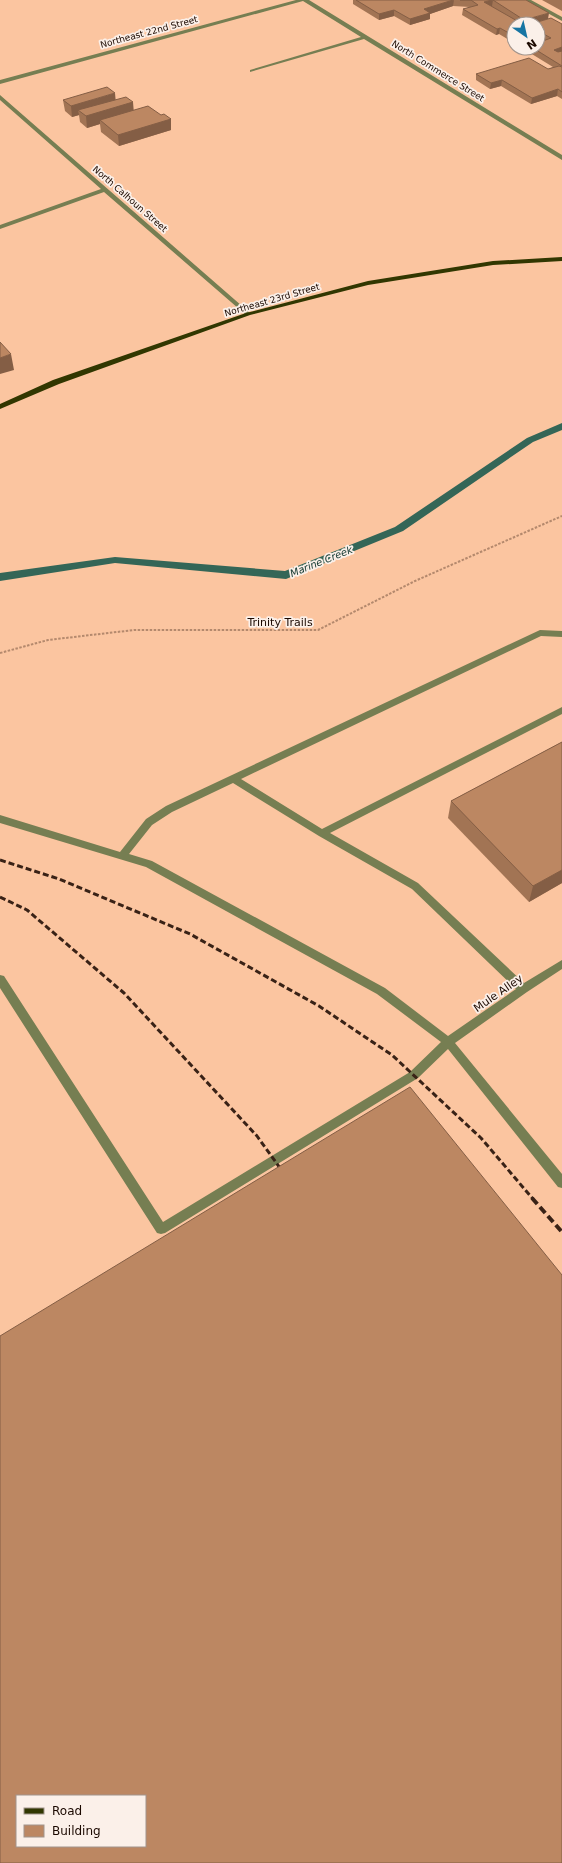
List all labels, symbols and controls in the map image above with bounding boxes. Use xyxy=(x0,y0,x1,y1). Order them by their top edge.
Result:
street label: Northeast 22nd Street xyxy=(99,14,199,50)
north arrow xyxy=(506,16,546,56)
text: N xyxy=(524,36,539,52)
street label: North Commerce Street xyxy=(390,38,486,104)
street label: North Calhoun Street xyxy=(91,164,170,234)
street label: Northeast 23rd Street xyxy=(223,282,321,318)
water label: Marine Creek xyxy=(288,543,355,579)
street label: Trinity Trails xyxy=(246,616,313,629)
street label: Mule Alley xyxy=(471,972,526,1015)
legend xyxy=(16,1795,146,1847)
text: Road xyxy=(52,1804,82,1818)
text: Building xyxy=(52,1824,101,1838)

